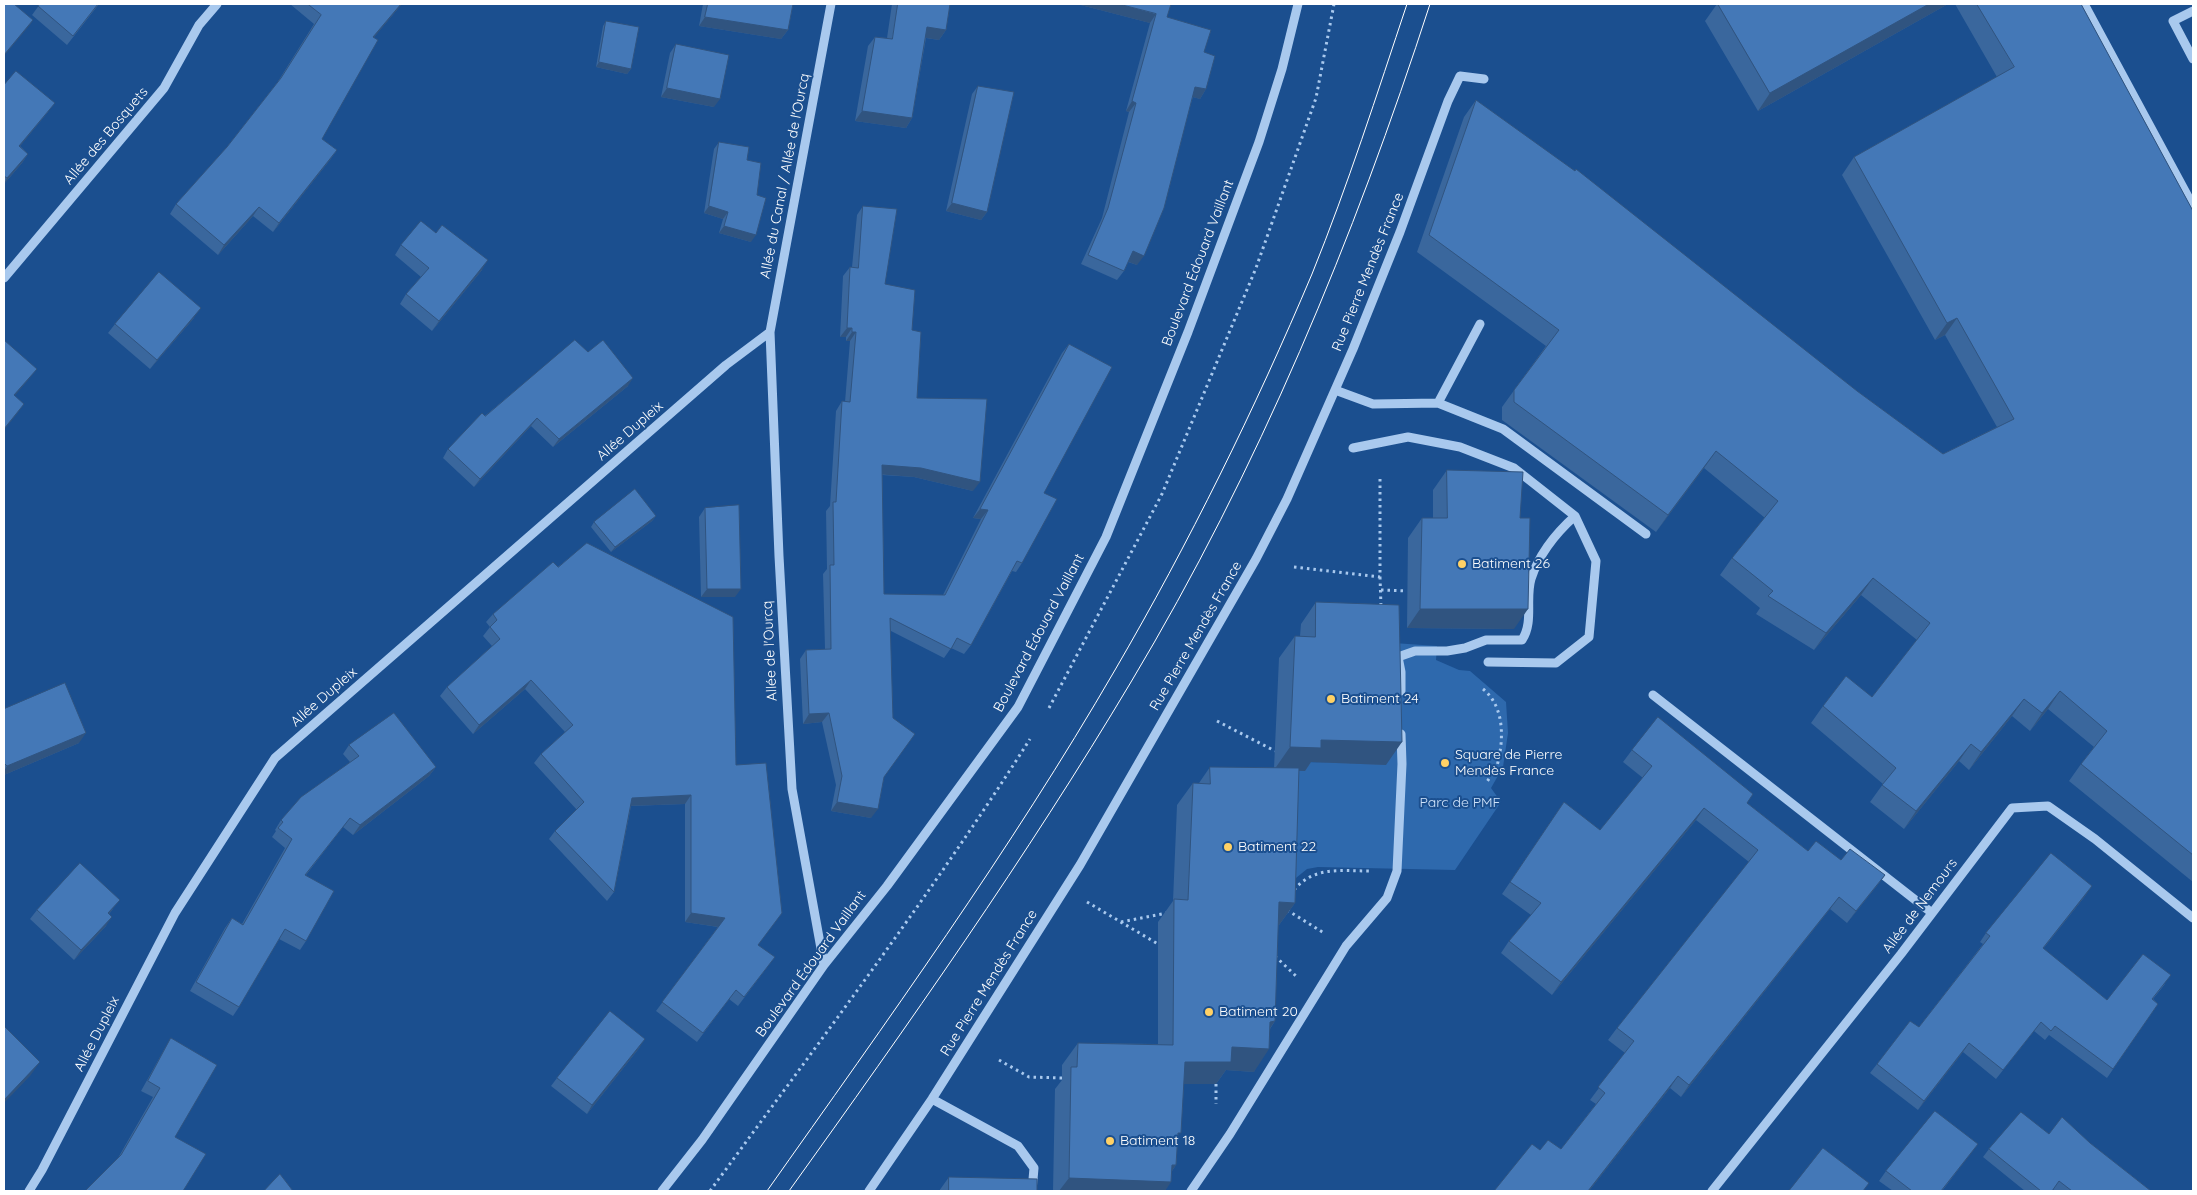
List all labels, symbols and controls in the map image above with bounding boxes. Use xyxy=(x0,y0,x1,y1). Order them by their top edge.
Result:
street label: Allée du Canal / Allée de l'Ourcq xyxy=(757,72,813,280)
street label: Allée des Bosquets xyxy=(60,84,152,188)
street label: Boulevard Édouard Vaillant xyxy=(1158,177,1238,349)
street label: Rue Pierre Mendès France xyxy=(1328,190,1408,354)
street label: Allée Dupleix xyxy=(593,398,667,464)
street label: Boulevard Édouard Vaillant xyxy=(990,551,1088,715)
place label: Batiment 26 xyxy=(1472,556,1550,572)
street label: Rue Pierre Mendès France xyxy=(1146,558,1246,714)
marker: Batiment 26 xyxy=(1456,558,1468,570)
street label: Allée de l'Ourcq xyxy=(759,600,781,702)
street label: Allée Dupleix xyxy=(287,664,361,730)
place label: Batiment 24 xyxy=(1341,691,1419,707)
marker: Batiment 24 xyxy=(1325,693,1337,705)
place label: Square de Pierre Mendès France xyxy=(1455,747,1562,780)
marker: Square de Pierre Mendès France xyxy=(1439,757,1451,769)
park label: Parc de PMF xyxy=(1420,795,1500,811)
place label: Batiment 22 xyxy=(1238,839,1316,855)
marker: Batiment 22 xyxy=(1222,841,1234,853)
street label: Allée de Nemours xyxy=(1879,855,1961,957)
street label: Boulevard Édouard Vaillant xyxy=(752,888,870,1040)
street label: Rue Pierre Mendès France xyxy=(937,907,1041,1059)
street label: Allée Dupleix xyxy=(71,994,123,1074)
place label: Batiment 20 xyxy=(1219,1004,1298,1020)
marker: Batiment 20 xyxy=(1203,1006,1215,1018)
place label: Batiment 18 xyxy=(1120,1133,1195,1149)
marker: Batiment 18 xyxy=(1104,1135,1116,1147)

